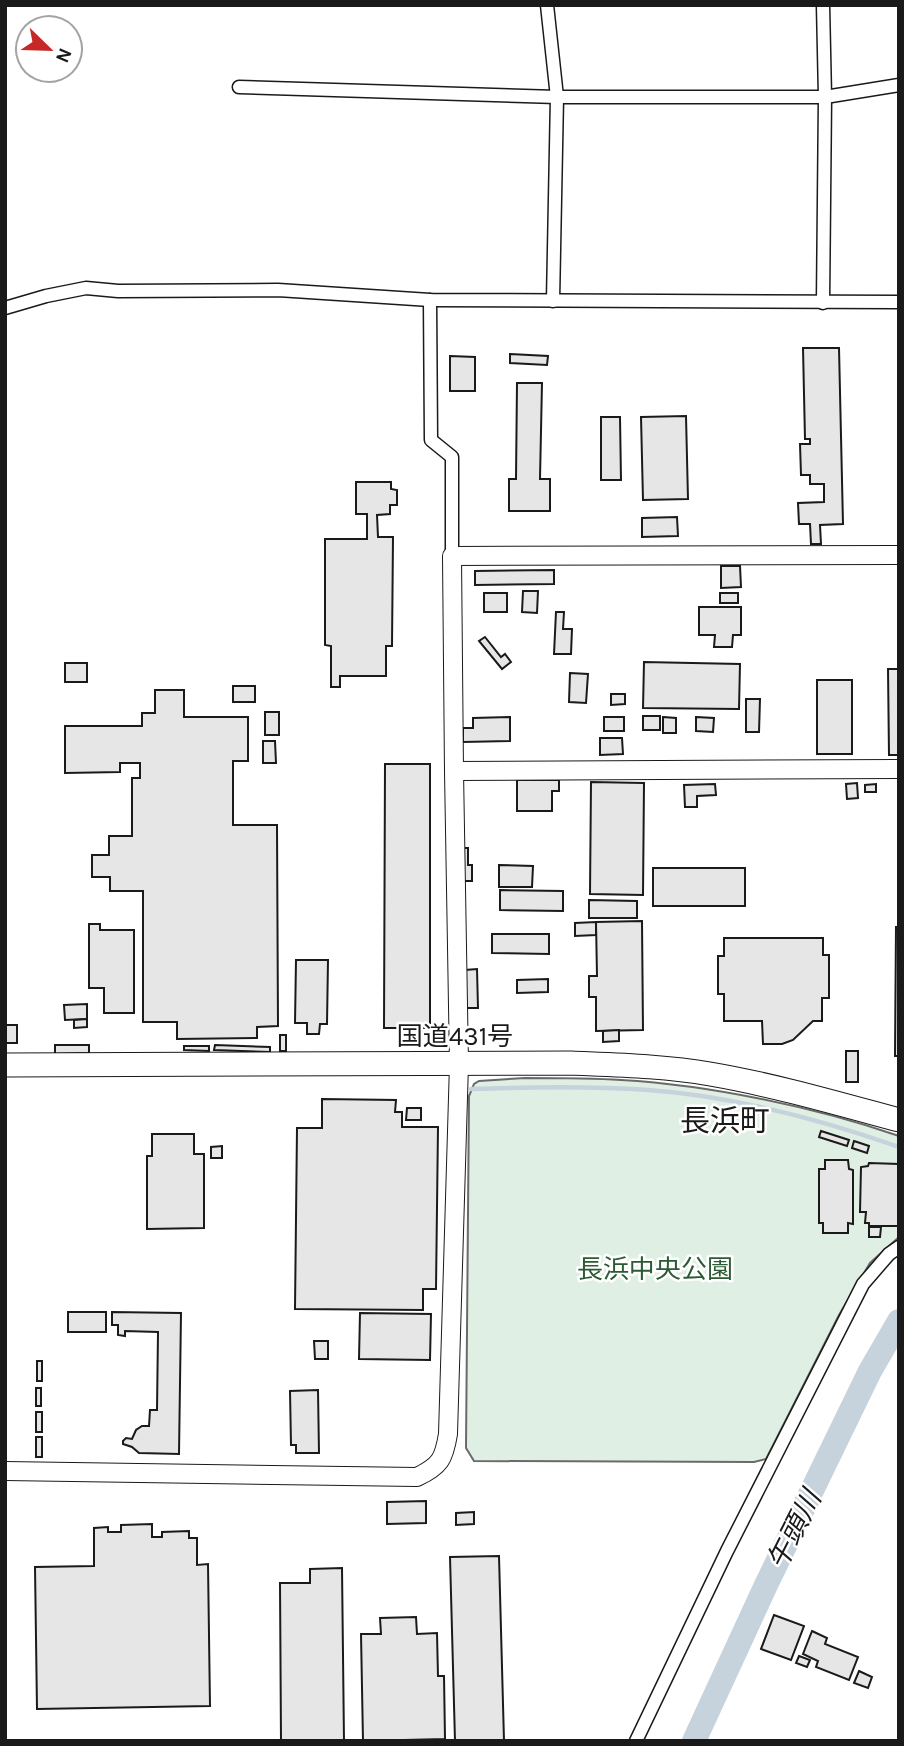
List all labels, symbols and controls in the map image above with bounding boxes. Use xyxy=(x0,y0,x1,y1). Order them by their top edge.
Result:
north arrow xyxy=(14,14,84,84)
text: N xyxy=(51,45,77,66)
street label: 国道431号 xyxy=(397,1021,513,1052)
district label: 長浜町 xyxy=(680,1103,770,1139)
park label: 長浜中央公園 xyxy=(577,1254,733,1285)
water label: 午頭川 xyxy=(760,1482,829,1575)

